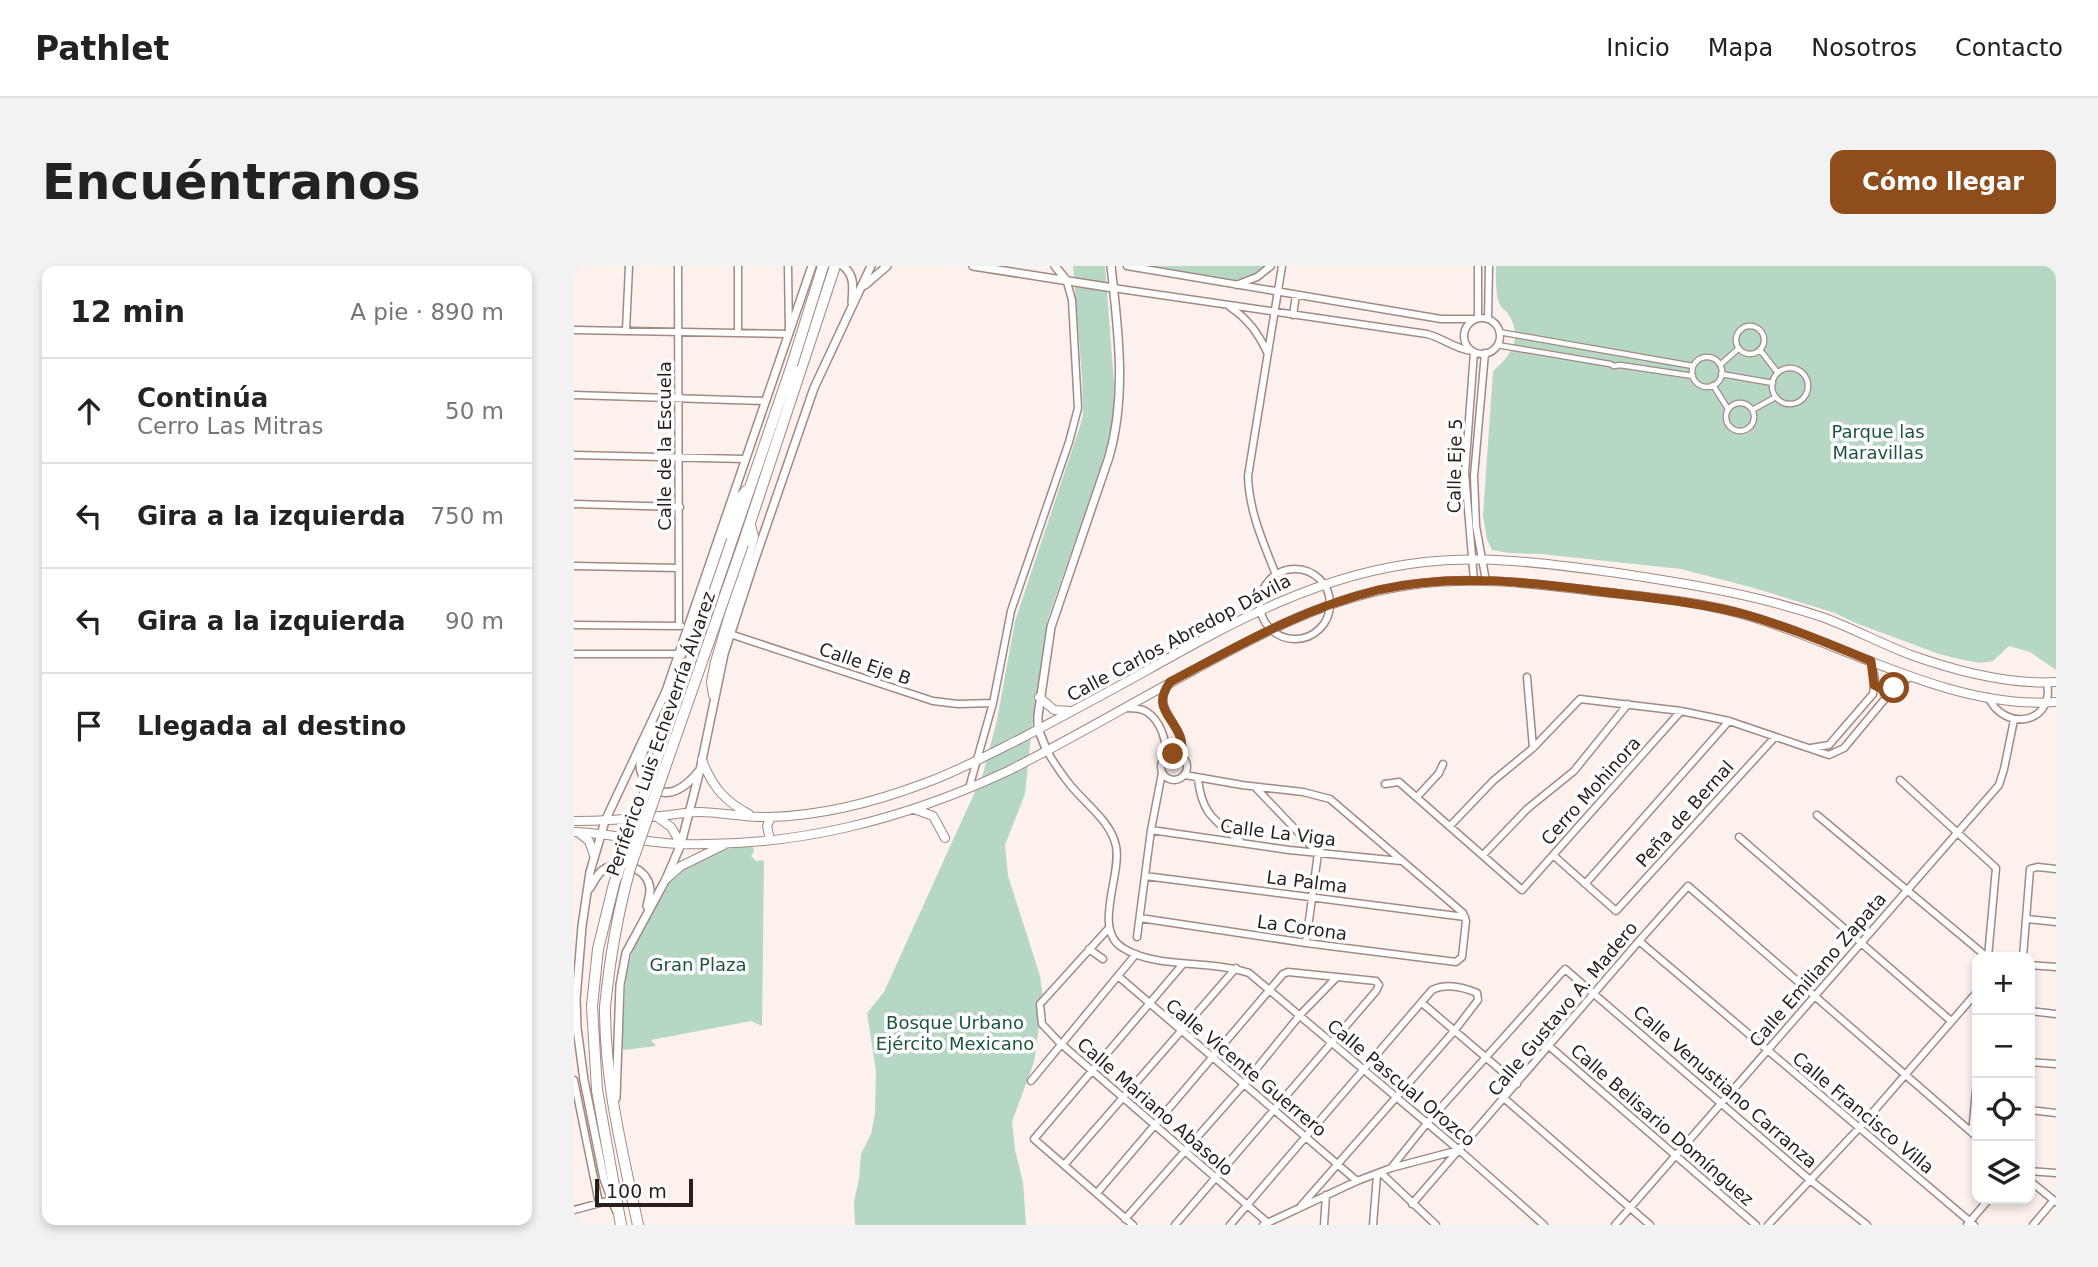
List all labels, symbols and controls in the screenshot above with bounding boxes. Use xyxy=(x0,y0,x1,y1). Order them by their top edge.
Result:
text: Pathlet xyxy=(35,29,169,68)
text: Inicio xyxy=(1606,34,1670,62)
text: Mapa xyxy=(1708,34,1773,62)
text: Nosotros xyxy=(1811,34,1917,62)
text: Contacto xyxy=(1955,34,2063,62)
button: Cómo llegar xyxy=(1830,150,2056,214)
text: Encuéntranos xyxy=(42,154,421,211)
text: 12 min xyxy=(70,294,185,329)
text: A pie · 890 m xyxy=(350,299,504,325)
street label: Calle de la Escuela xyxy=(654,361,675,531)
text: Continúa xyxy=(137,383,268,413)
icon: ahead xyxy=(70,392,108,430)
text: 50 m xyxy=(445,398,504,424)
text: Cerro Las Mitras xyxy=(137,413,324,439)
street label: Calle Eje 5 xyxy=(1443,418,1466,514)
park label: Parque las Maravillas xyxy=(1831,421,1925,463)
icon: left xyxy=(70,497,108,535)
text: Gira a la izquierda xyxy=(137,501,405,531)
text: 750 m xyxy=(430,503,504,529)
street label: Calle Carlos Abredop Dávila xyxy=(1063,569,1294,706)
street label: Periférico Luis Echeverría Álvarez xyxy=(602,589,719,879)
icon: left xyxy=(70,602,108,640)
text: Gira a la izquierda xyxy=(137,606,405,636)
text: 90 m xyxy=(445,608,504,634)
street label: Calle Eje B xyxy=(816,638,914,689)
route start xyxy=(1878,672,1909,703)
icon: arrive xyxy=(70,707,108,745)
text: Llegada al destino xyxy=(137,711,406,741)
street label: Cerro Mohinora xyxy=(1537,732,1645,849)
route end xyxy=(1157,738,1188,769)
street label: Peña de Bernal xyxy=(1631,756,1738,871)
street label: Calle La Viga xyxy=(1219,815,1337,850)
street label: La Palma xyxy=(1265,866,1349,897)
street label: Calle Emiliano Zapata xyxy=(1745,888,1890,1051)
street label: La Corona xyxy=(1256,911,1349,944)
street label: Calle Gustavo A. Madero xyxy=(1484,917,1642,1100)
map controls xyxy=(1972,952,2035,1204)
button: + xyxy=(1972,952,2035,1015)
park label: Gran Plaza xyxy=(650,954,746,975)
street label: Calle Vicente Guerrero xyxy=(1162,994,1331,1141)
street label: Calle Venustiano Carranza xyxy=(1629,1001,1822,1172)
park label: Bosque Urbano Ejército Mexicano xyxy=(876,1012,1034,1054)
street label: Calle Pascual Orozco xyxy=(1323,1015,1479,1151)
button: − xyxy=(1972,1015,2035,1078)
street label: Calle Mariano Abasolo xyxy=(1073,1033,1238,1180)
street label: Calle Belisario Domínguez xyxy=(1567,1039,1758,1210)
street label: Calle Francisco Villa xyxy=(1788,1047,1938,1178)
button: locate xyxy=(1972,1078,2035,1141)
button: layers xyxy=(1972,1141,2035,1204)
scale bar xyxy=(595,1176,693,1208)
text: 100 m xyxy=(606,1180,667,1202)

